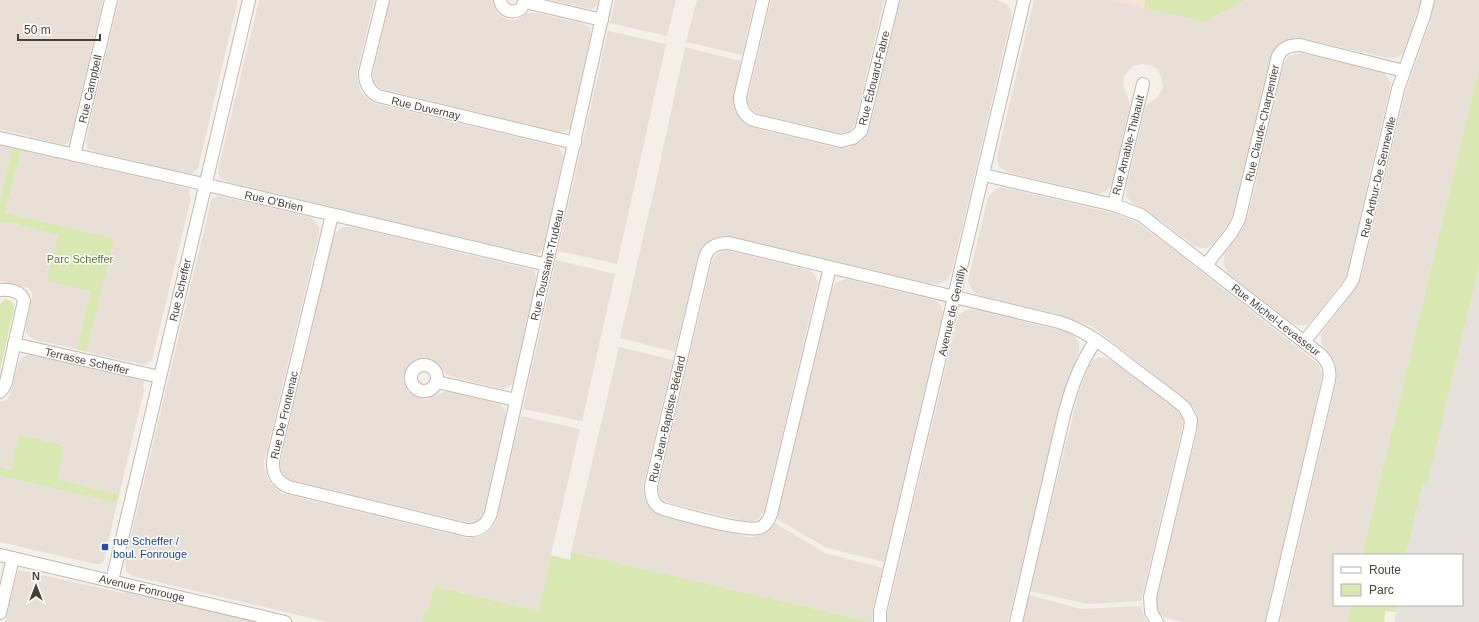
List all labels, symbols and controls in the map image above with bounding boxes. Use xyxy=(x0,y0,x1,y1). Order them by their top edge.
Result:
scale bar xyxy=(18,16,100,42)
text: 50 m xyxy=(24,23,51,37)
street label: Rue Édouard-Fabre xyxy=(856,29,892,127)
street label: Rue Campbell xyxy=(76,54,104,124)
street label: Rue Claude-Charpentier xyxy=(1243,63,1281,182)
street label: Rue Duvernay xyxy=(390,94,462,122)
street label: Rue Amable-Thibault xyxy=(1110,94,1146,196)
street label: Rue Arthur-De Senneville xyxy=(1358,115,1398,239)
street label: Rue O'Brien xyxy=(244,188,304,214)
street label: Rue Toussaint-Trudeau xyxy=(528,208,566,322)
park label: Parc Scheffer xyxy=(47,253,114,265)
street label: Rue Scheffer xyxy=(167,257,193,323)
street label: Avenue de Gentilly xyxy=(936,264,968,357)
street label: Rue Michel-Levasseur xyxy=(1229,282,1323,359)
street label: Terrasse Scheffer xyxy=(44,345,131,377)
street label: Rue Jean-Baptiste-Bédard xyxy=(647,354,687,484)
street label: Rue De Frontenac xyxy=(268,369,300,460)
place label: rue Scheffer / boul. Fonrouge xyxy=(113,535,187,560)
marker: rue Scheffer / boul. Fonrouge xyxy=(100,542,110,552)
legend xyxy=(1333,554,1463,606)
text: Route xyxy=(1369,563,1401,577)
north arrow xyxy=(16,566,56,606)
text: N xyxy=(32,570,40,582)
street label: Avenue Fonrouge xyxy=(98,572,186,604)
text: Parc xyxy=(1369,583,1394,597)

